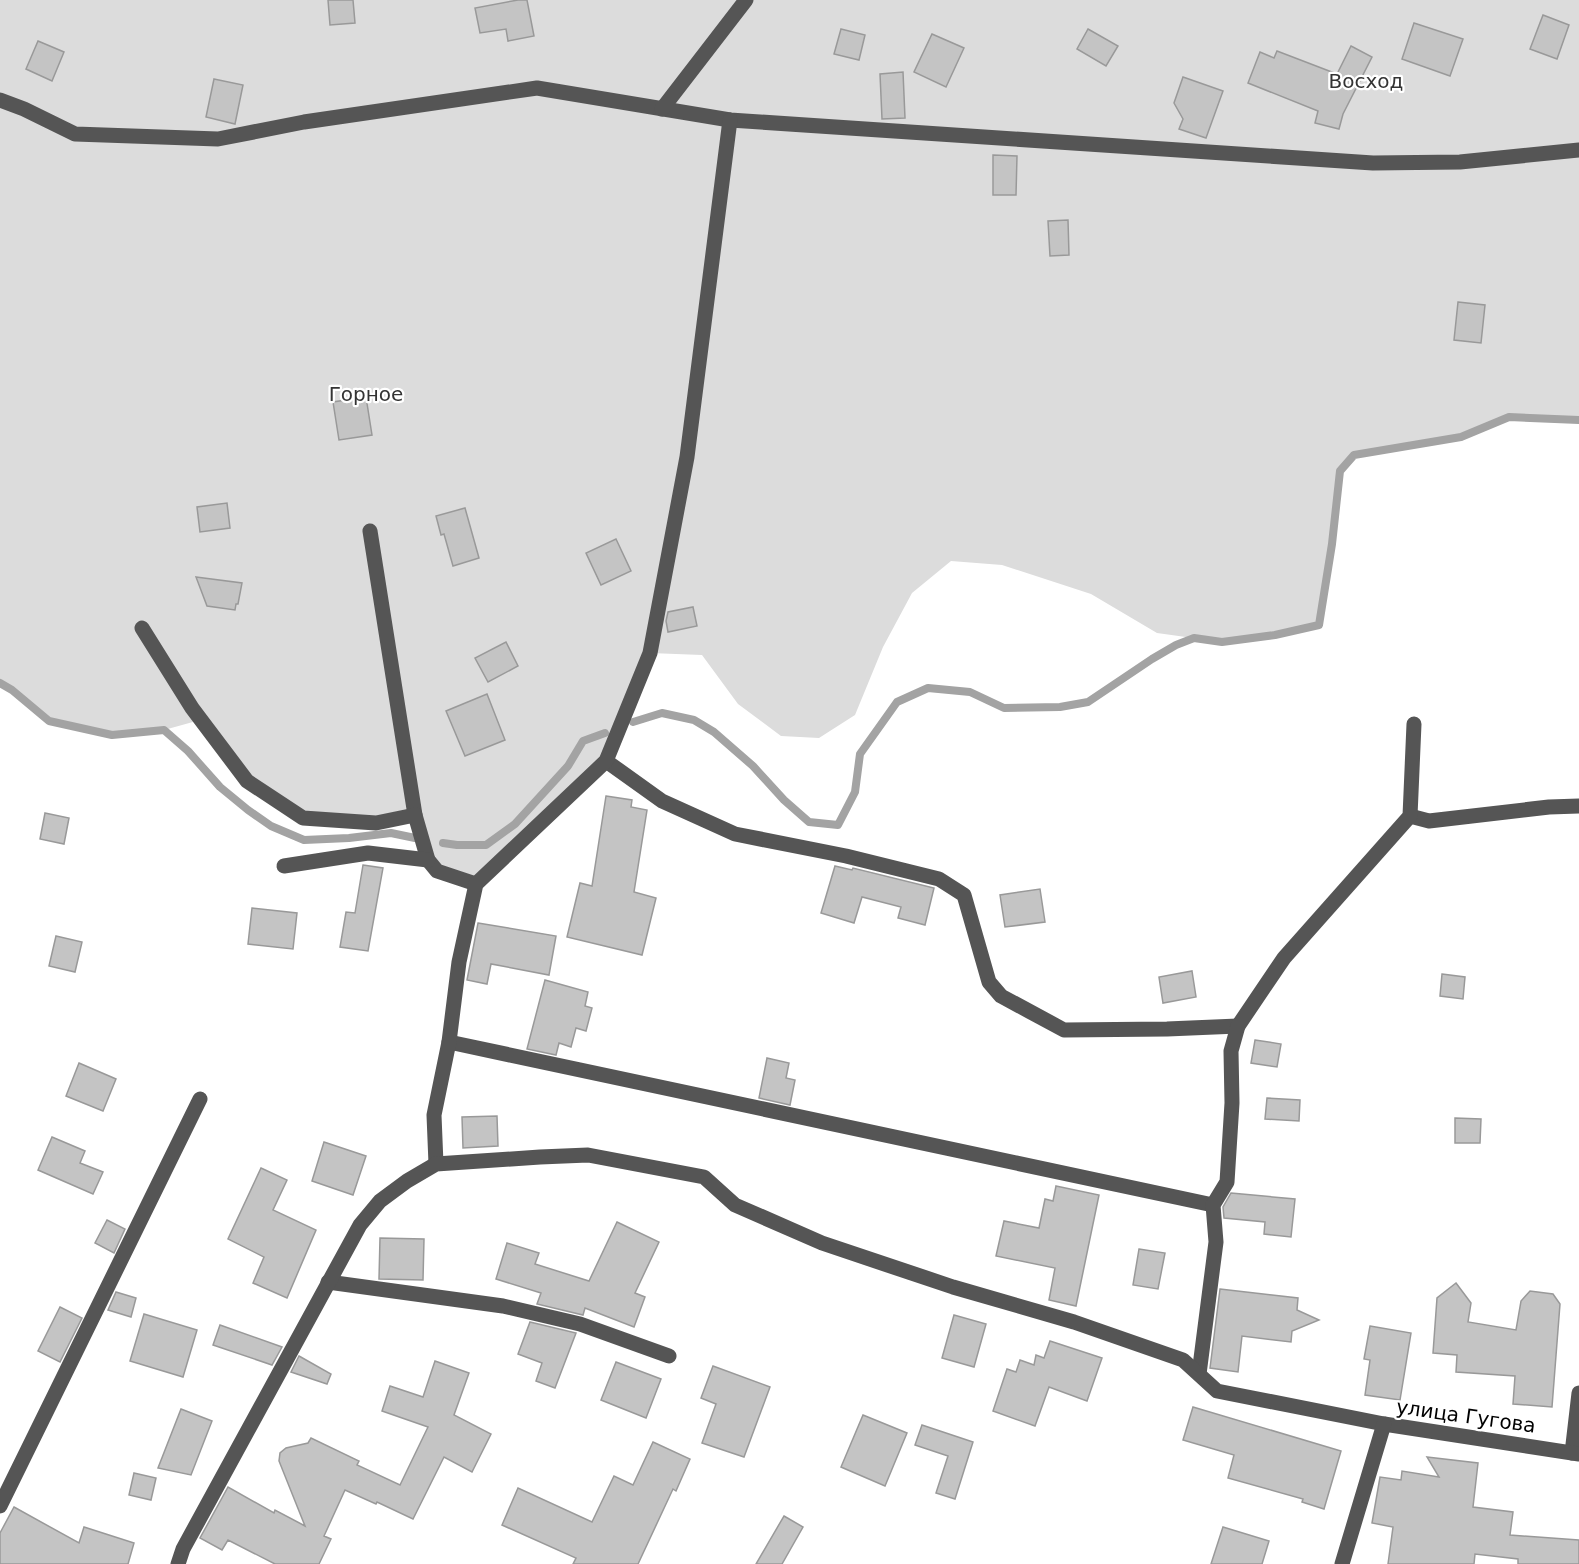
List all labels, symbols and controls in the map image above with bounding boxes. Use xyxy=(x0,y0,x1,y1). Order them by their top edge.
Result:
park label: Восход xyxy=(1329,69,1403,93)
park label: Горное xyxy=(329,382,403,406)
street label: улица Гугова xyxy=(1395,1394,1537,1438)

